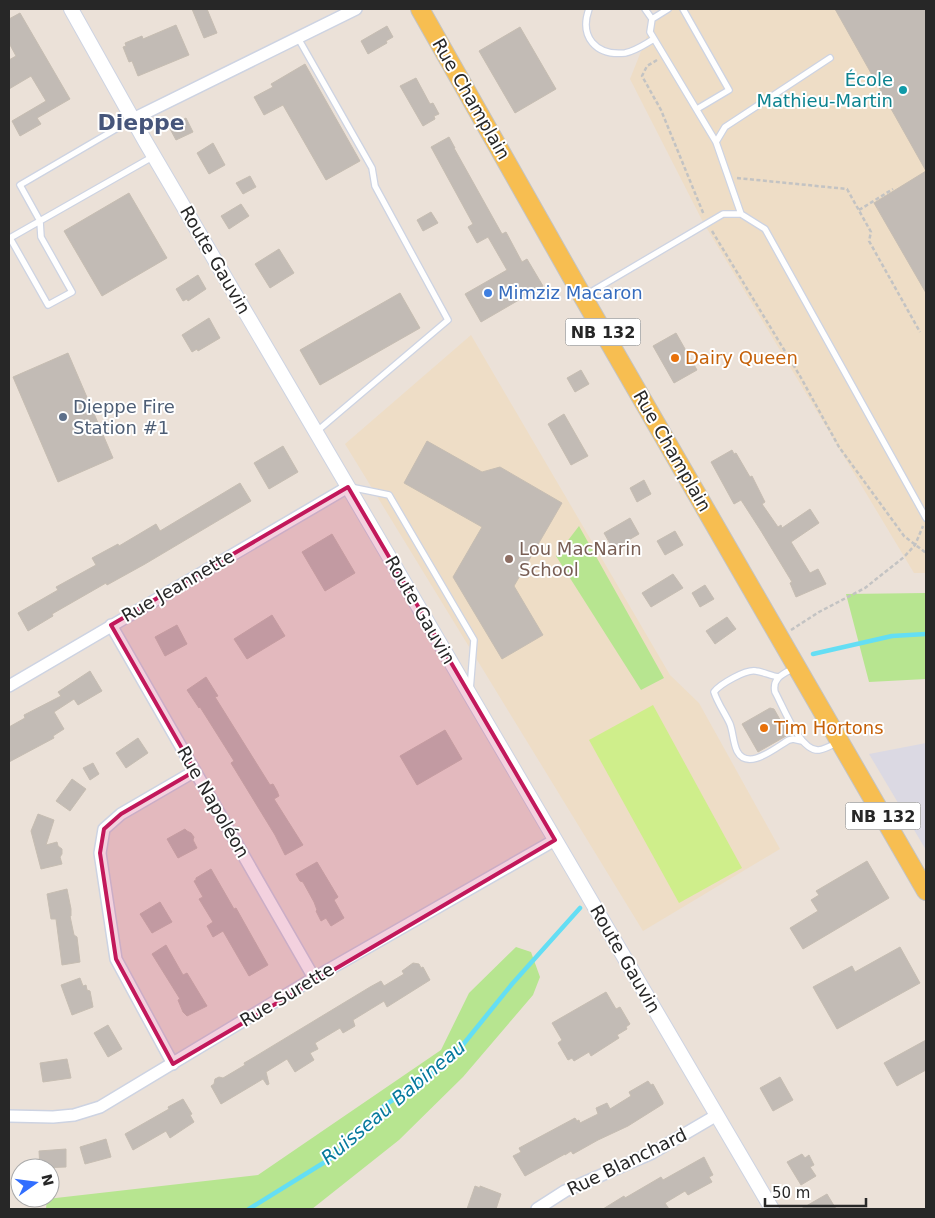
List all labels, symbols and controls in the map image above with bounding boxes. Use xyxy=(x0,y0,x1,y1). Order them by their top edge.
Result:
street label: Rue Champlain xyxy=(428,34,515,163)
place label: École Mathieu-Martin xyxy=(757,69,893,111)
marker: École Mathieu-Martin xyxy=(897,84,909,96)
district label: Dieppe xyxy=(97,110,185,135)
street label: Route Gauvin xyxy=(176,202,255,318)
place label: Mimziz Macaron xyxy=(498,282,643,303)
marker: Mimziz Macaron xyxy=(482,287,494,299)
road number: NB 132 xyxy=(566,318,640,346)
place label: Dairy Queen xyxy=(685,347,798,368)
marker: Dairy Queen xyxy=(669,352,681,364)
street label: Rue Champlain xyxy=(629,386,716,515)
place label: Dieppe Fire Station #1 xyxy=(73,396,175,438)
marker: Dieppe Fire Station #1 xyxy=(57,411,69,423)
place label: Lou MacNarin School xyxy=(519,538,642,580)
street label: Rue Jeannette xyxy=(118,545,238,626)
street label: Route Gauvin xyxy=(381,552,460,668)
marker: Lou MacNarin School xyxy=(503,553,515,565)
place label: Tim Hortons xyxy=(773,717,884,738)
marker: Tim Hortons xyxy=(758,722,770,734)
street label: Rue Napoléon xyxy=(173,742,254,861)
road number: NB 132 xyxy=(846,802,920,829)
street label: Route Gauvin xyxy=(586,901,665,1017)
street label: Rue Surette xyxy=(236,958,338,1031)
water label: Ruisseau Babineau xyxy=(317,1035,469,1169)
street label: Rue Blanchard xyxy=(564,1123,690,1200)
north arrow xyxy=(10,1158,60,1208)
text: N xyxy=(38,1172,57,1187)
scale bar xyxy=(765,1176,866,1208)
text: 50 m xyxy=(772,1184,810,1202)

